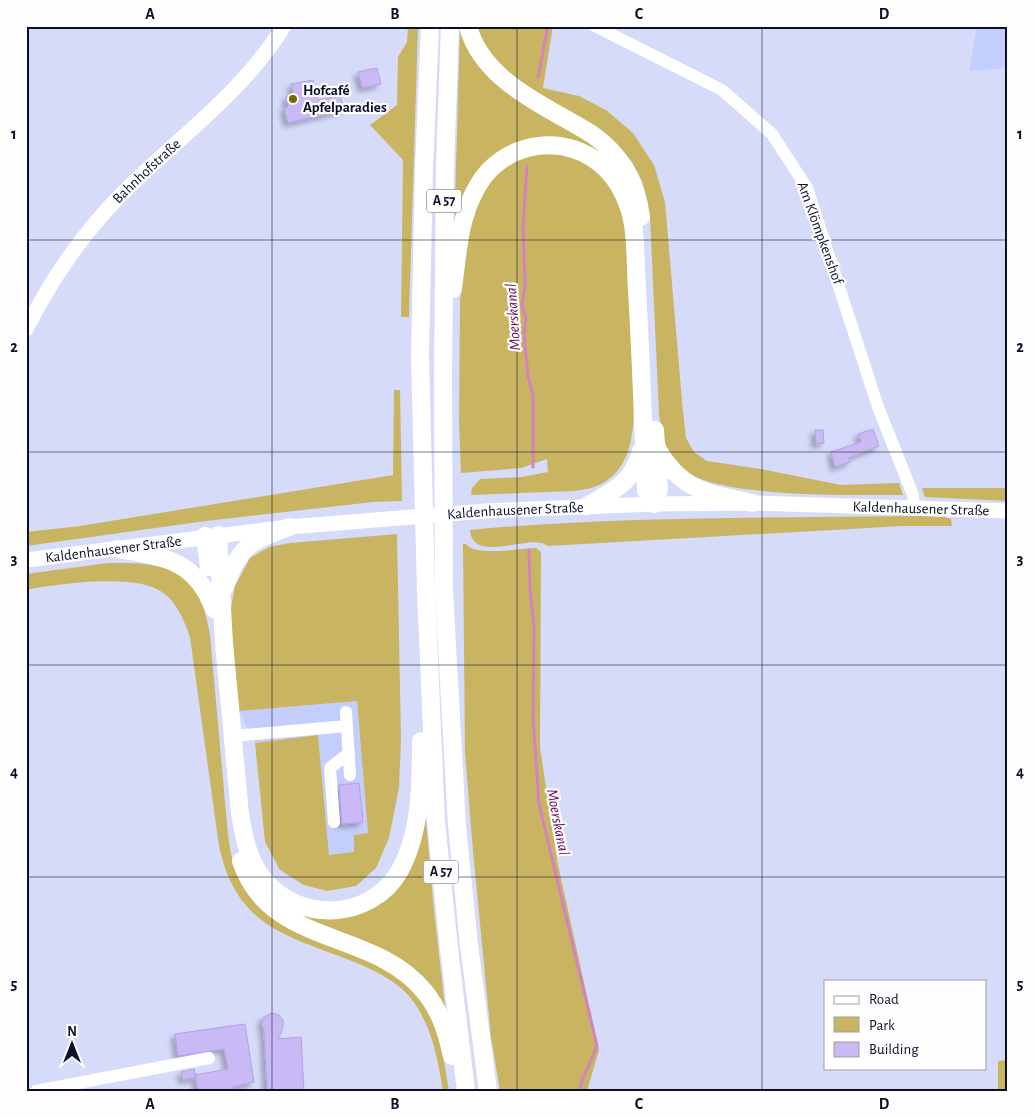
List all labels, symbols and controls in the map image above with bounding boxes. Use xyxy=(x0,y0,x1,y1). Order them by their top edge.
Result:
text: A xyxy=(145,6,155,22)
text: B xyxy=(390,6,400,22)
text: C xyxy=(635,6,644,22)
text: D xyxy=(879,6,890,22)
place label: Hofcafé Apfelparadies xyxy=(303,83,387,115)
marker: Hofcafé Apfelparadies xyxy=(287,93,299,105)
text: 1 xyxy=(11,126,17,142)
text: 1 xyxy=(1017,126,1023,142)
street label: Bahnhofstraße xyxy=(110,136,183,206)
street label: Am Klömpkenshof xyxy=(794,180,846,288)
road number: A 57 xyxy=(426,190,462,212)
water label: Moerskanal xyxy=(503,283,523,351)
text: 2 xyxy=(10,339,18,355)
text: 2 xyxy=(1016,339,1024,355)
street label: Kaldenhausener Straße xyxy=(446,499,584,522)
street label: Kaldenhausener Straße xyxy=(852,499,990,518)
street label: Kaldenhausener Straße xyxy=(44,533,182,565)
text: 3 xyxy=(11,551,18,567)
text: 3 xyxy=(1017,551,1024,567)
text: 4 xyxy=(10,764,18,780)
text: 4 xyxy=(1016,764,1024,780)
water label: Moerskanal xyxy=(544,787,572,857)
road number: A 57 xyxy=(424,860,458,884)
text: 5 xyxy=(11,976,18,992)
text: 5 xyxy=(1017,976,1024,992)
legend xyxy=(824,980,986,1070)
text: Road xyxy=(869,992,899,1007)
text: Park xyxy=(869,1018,895,1033)
north arrow xyxy=(48,1020,98,1070)
text: N xyxy=(67,1025,77,1039)
text: Building xyxy=(869,1042,919,1057)
text: A xyxy=(145,1096,155,1112)
text: B xyxy=(390,1096,400,1112)
text: C xyxy=(635,1096,644,1112)
text: D xyxy=(879,1096,890,1112)

